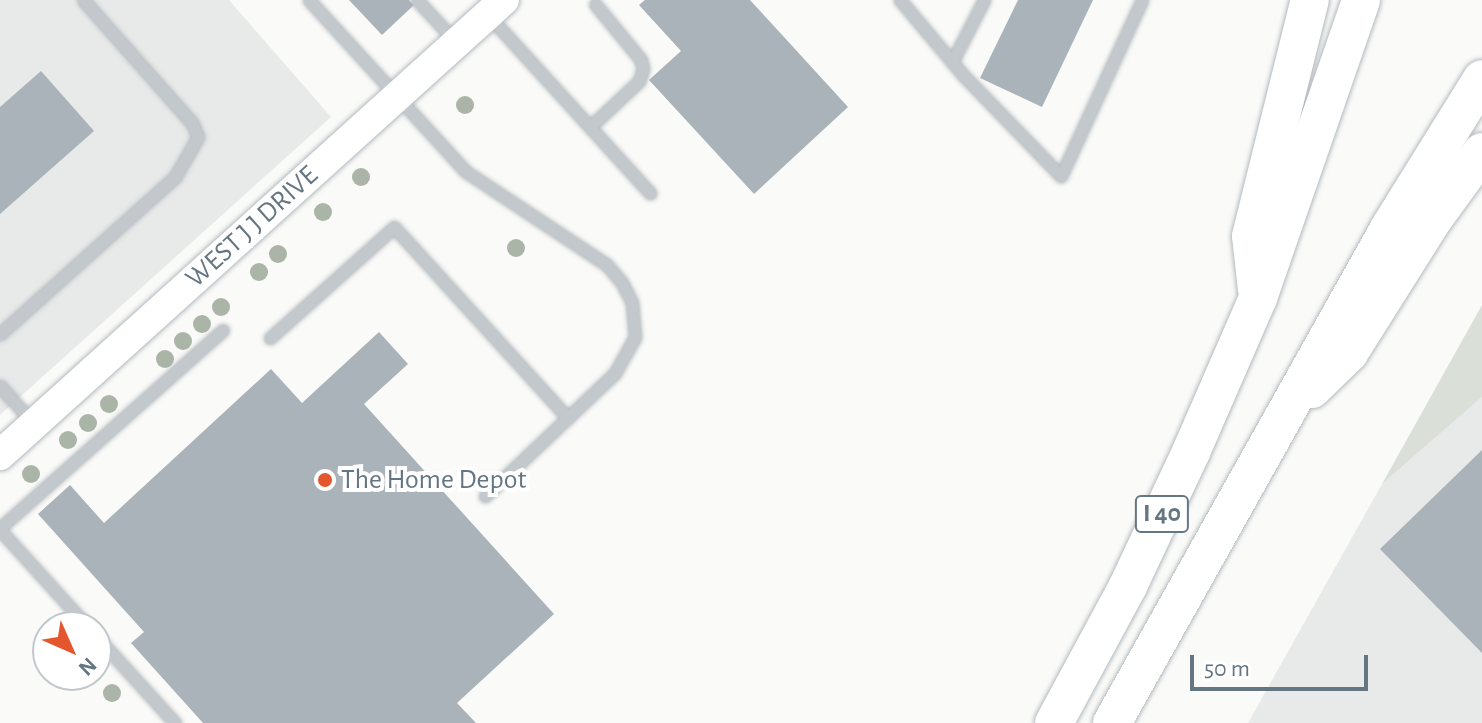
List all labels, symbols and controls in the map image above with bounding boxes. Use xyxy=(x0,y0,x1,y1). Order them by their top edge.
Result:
street label: WEST J J DRIVE xyxy=(179,159,325,295)
place label: The Home Depot xyxy=(341,463,526,497)
marker: The Home Depot xyxy=(316,471,334,489)
road number: I 40 xyxy=(1134,492,1190,536)
north arrow xyxy=(32,611,112,691)
scale bar xyxy=(1194,639,1372,689)
text: N xyxy=(74,653,101,680)
text: 50 m xyxy=(1204,657,1250,681)

